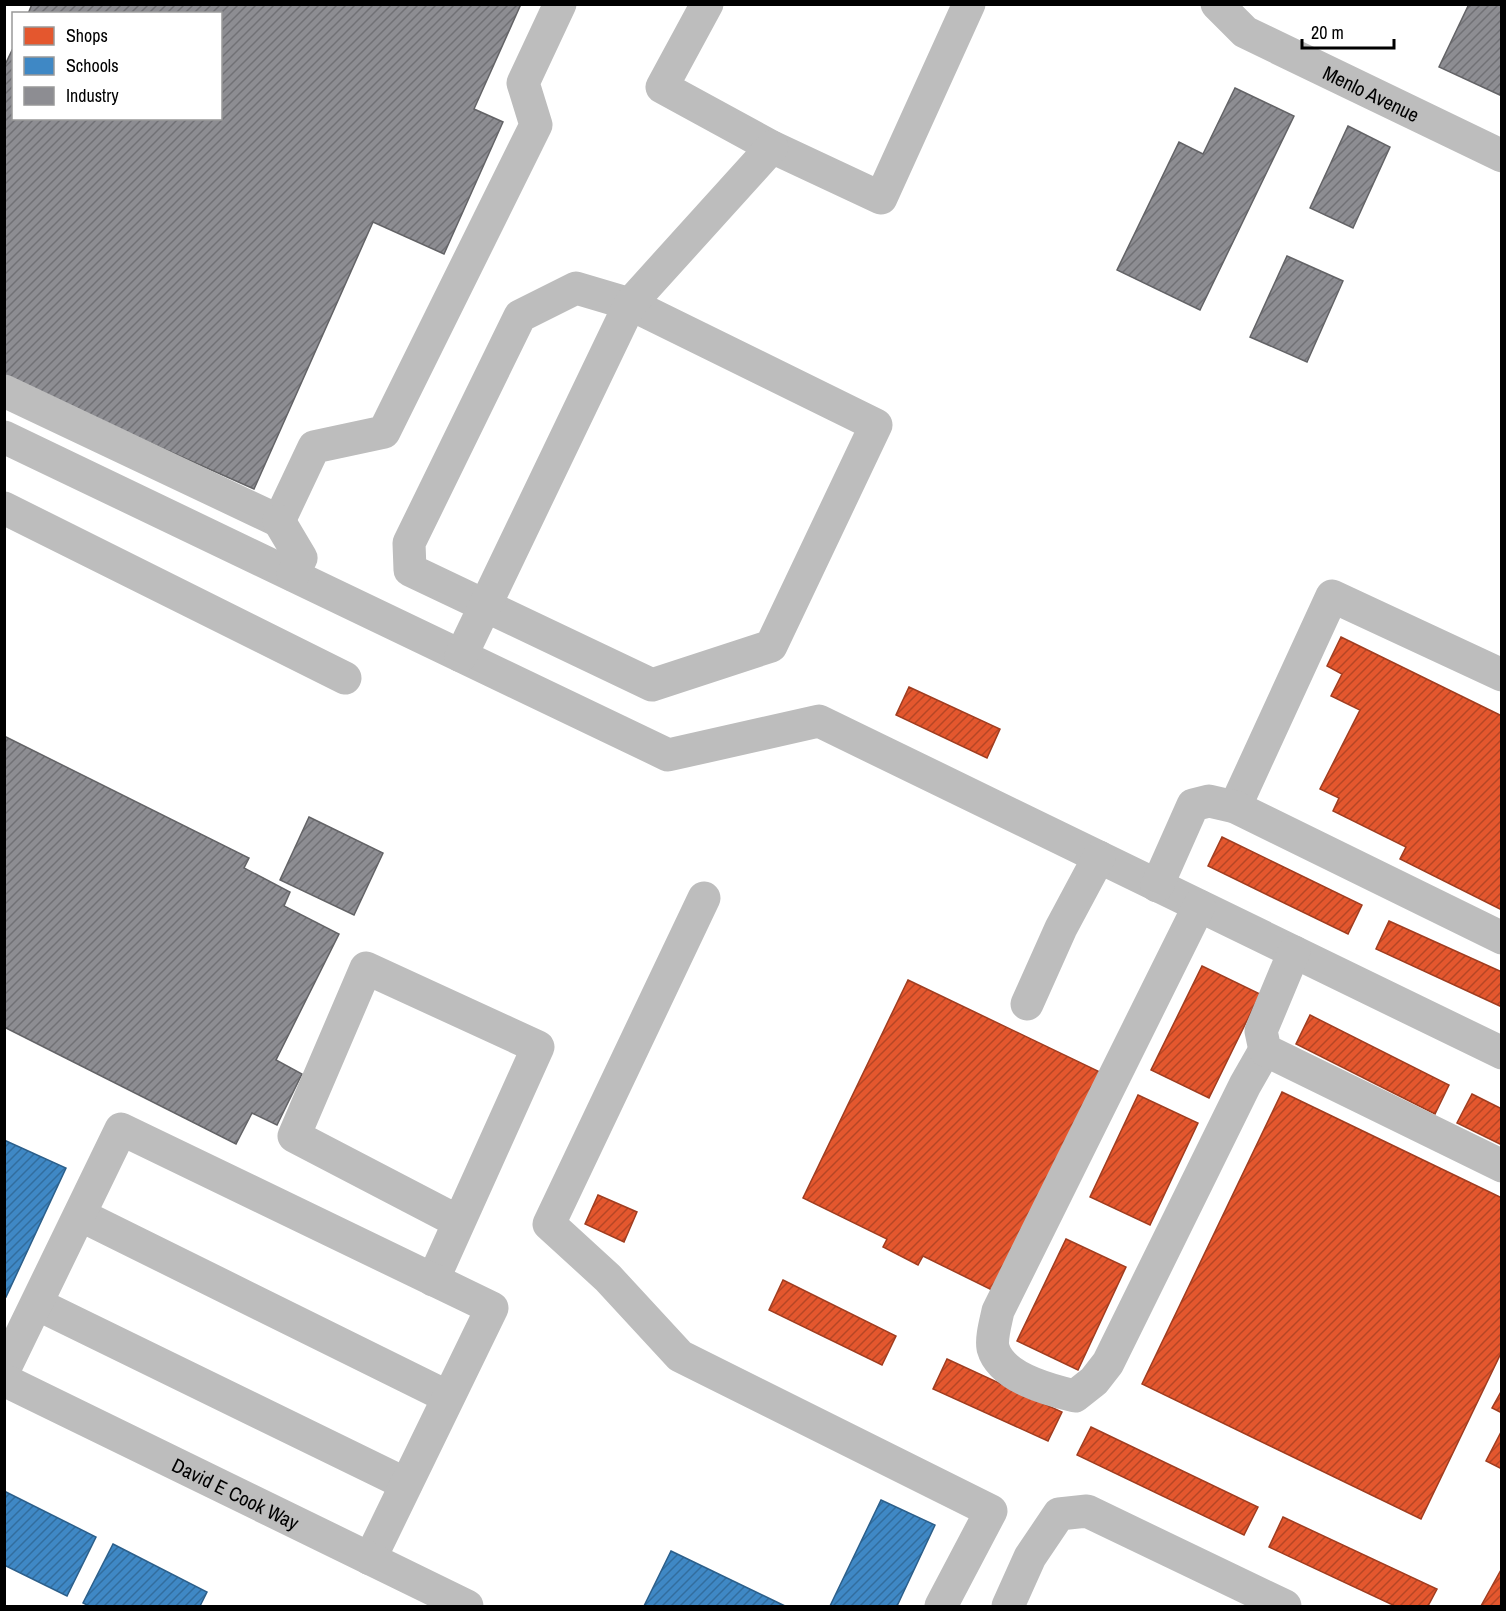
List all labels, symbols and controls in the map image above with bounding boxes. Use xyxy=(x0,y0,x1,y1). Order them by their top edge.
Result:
legend xyxy=(12,12,222,120)
scale bar xyxy=(1302,12,1394,50)
text: 20 m xyxy=(1311,20,1344,45)
text: Shops xyxy=(66,23,108,48)
text: Schools xyxy=(66,53,119,78)
street label: Menlo Avenue xyxy=(1319,58,1424,128)
text: Industry xyxy=(66,83,119,108)
street label: David E Cook Way xyxy=(168,1451,305,1536)

